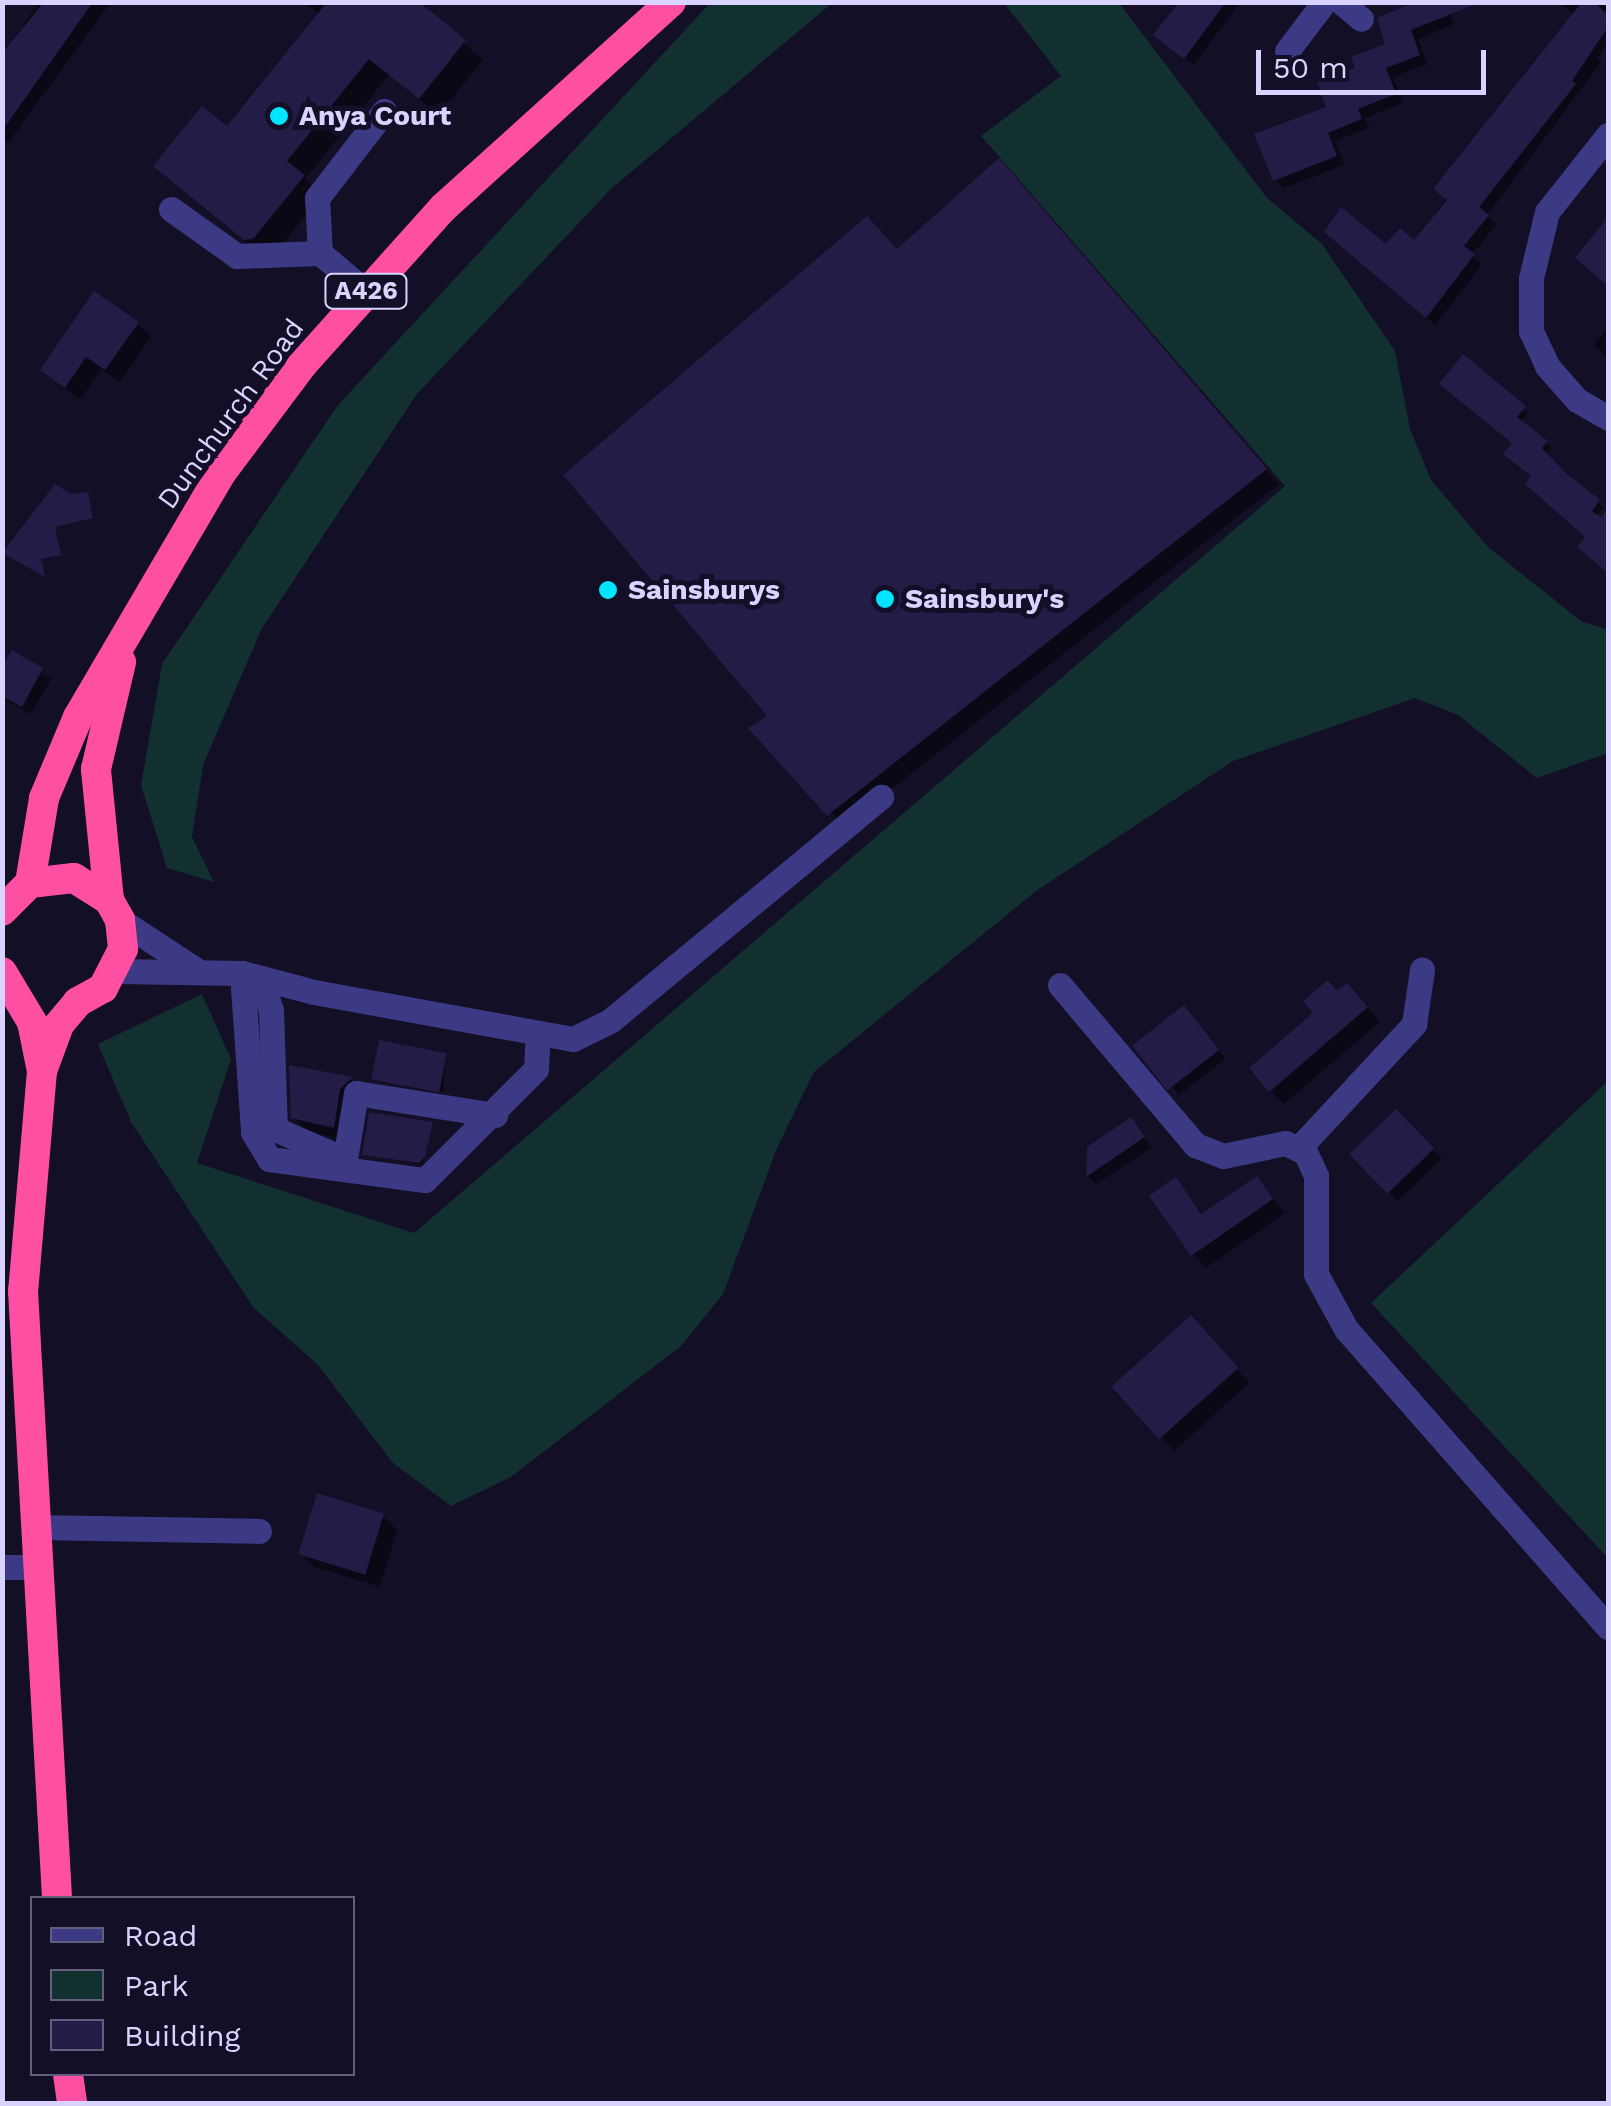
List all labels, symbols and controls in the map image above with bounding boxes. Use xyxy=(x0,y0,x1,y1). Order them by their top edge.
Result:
scale bar xyxy=(1261,30,1491,92)
text: 50 m xyxy=(1273,50,1348,85)
place label: Anya Court xyxy=(299,99,452,133)
marker: Anya Court xyxy=(268,105,290,127)
road number: A426 xyxy=(324,271,408,311)
street label: Dunchurch Road xyxy=(151,312,311,516)
place label: Sainsburys xyxy=(628,573,780,607)
marker: Sainsburys xyxy=(597,579,619,601)
place label: Sainsbury's xyxy=(905,582,1064,616)
marker: Sainsbury's xyxy=(874,588,896,610)
legend xyxy=(30,1896,355,2076)
text: Road xyxy=(124,1918,197,1953)
text: Park xyxy=(124,1968,189,2003)
text: Building xyxy=(124,2018,241,2053)

